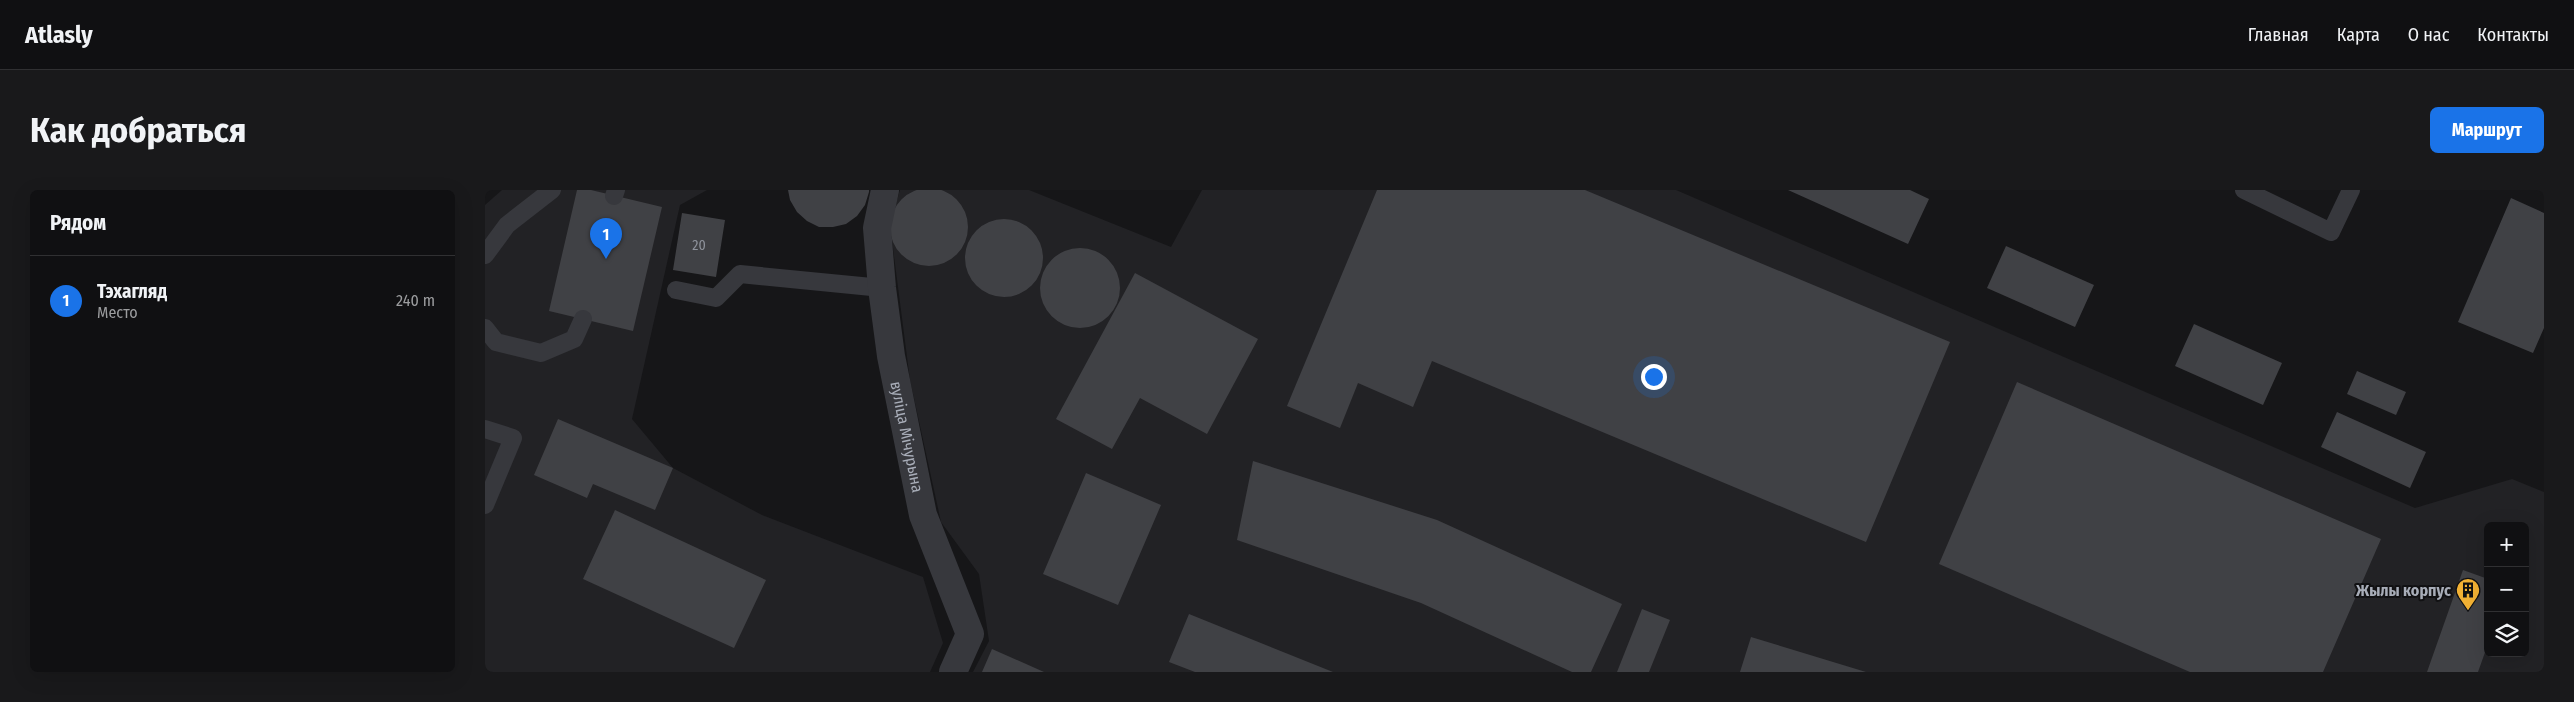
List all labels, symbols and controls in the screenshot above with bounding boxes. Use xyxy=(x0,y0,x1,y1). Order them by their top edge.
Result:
text: Atlasly xyxy=(25,21,93,49)
text: Главная xyxy=(2248,24,2309,46)
text: Карта xyxy=(2337,24,2380,46)
text: О нас xyxy=(2408,24,2449,46)
text: Контакты xyxy=(2477,24,2549,46)
button: Маршрут xyxy=(2430,107,2544,153)
text: Как добраться xyxy=(30,109,247,151)
text: Рядом xyxy=(50,210,106,236)
pin: 1 xyxy=(590,218,622,259)
house number: 20 xyxy=(692,237,706,254)
text: Тэхагляд xyxy=(97,280,167,303)
text: 1 xyxy=(63,291,69,310)
text: 240 m xyxy=(396,291,435,310)
text: Место xyxy=(97,303,138,322)
your location xyxy=(1641,364,1667,390)
street label: вуліца Мічурына xyxy=(886,379,927,494)
map controls xyxy=(2484,522,2529,657)
button: + xyxy=(2484,522,2529,567)
button: − xyxy=(2484,567,2529,612)
building icon: Жылы корпус xyxy=(2455,577,2481,611)
place label: Жылы корпус xyxy=(2355,581,2451,600)
button: layers xyxy=(2484,612,2529,657)

